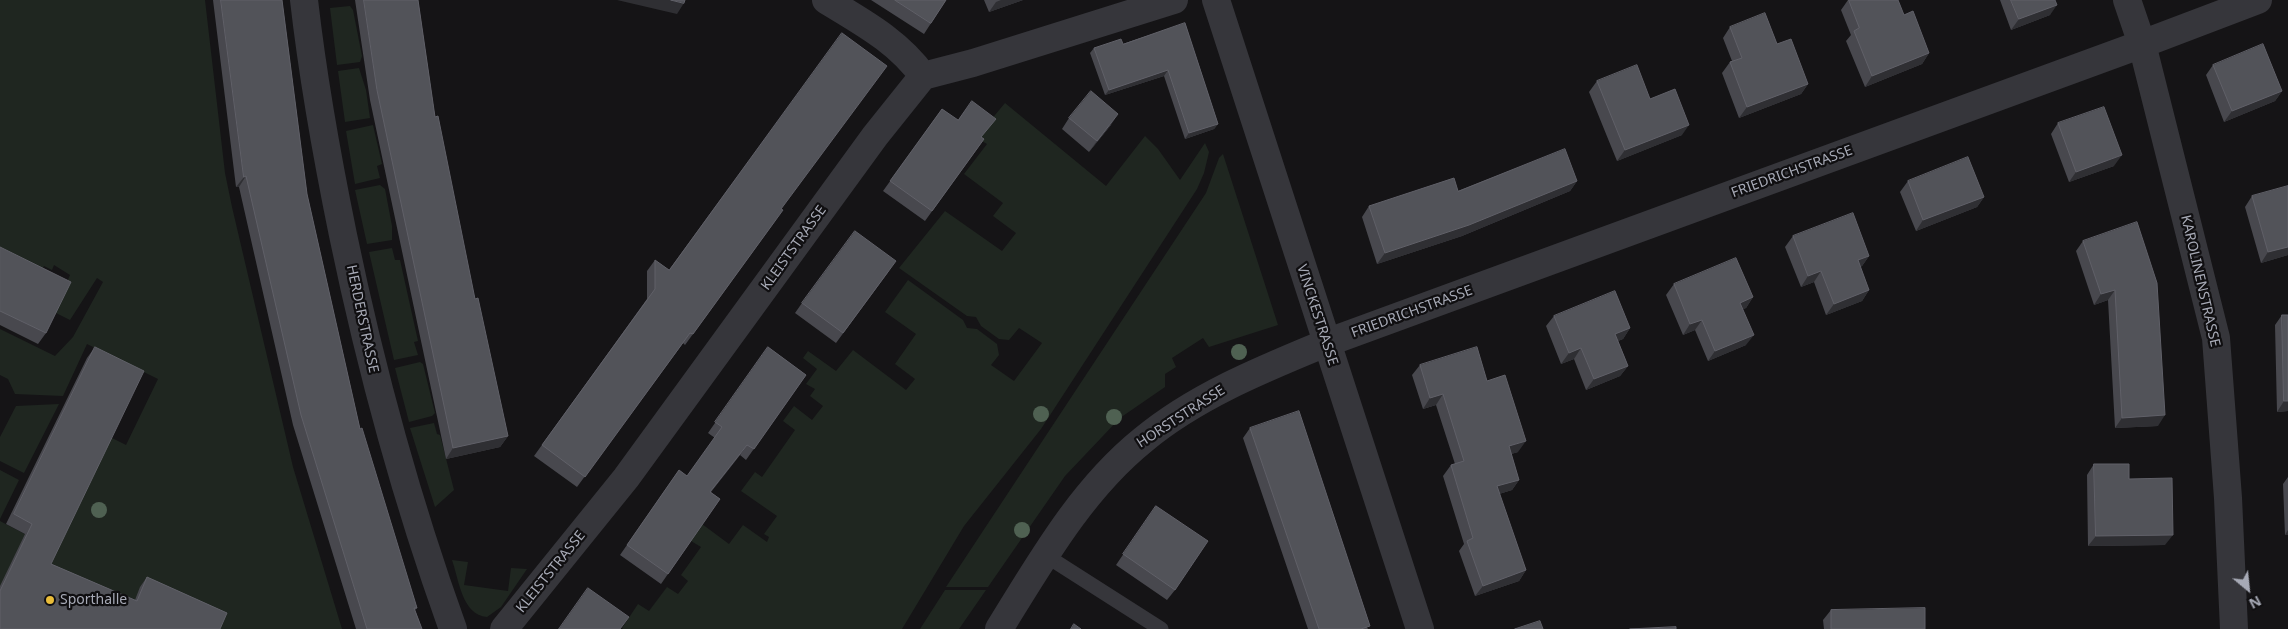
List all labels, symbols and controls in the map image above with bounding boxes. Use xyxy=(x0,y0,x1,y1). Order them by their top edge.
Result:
street label: FRIEDRICHSTRASSE xyxy=(1729,142,1855,202)
street label: KLEISTSTRASSE xyxy=(758,202,830,294)
street label: KAROLINENSTRASSE xyxy=(2177,213,2223,349)
street label: VINCKESTRASSE xyxy=(1293,262,1341,368)
street label: HERDERSTRASSE xyxy=(342,264,382,374)
street label: FRIEDRICHSTRASSE xyxy=(1349,282,1475,342)
street label: HORSTSTRASSE xyxy=(1134,382,1228,452)
street label: KLEISTSTRASSE xyxy=(513,528,589,616)
north arrow xyxy=(2223,564,2273,614)
place label: Sporthalle xyxy=(60,592,127,608)
text: N xyxy=(2246,592,2265,614)
marker: Sporthalle xyxy=(44,594,56,606)

